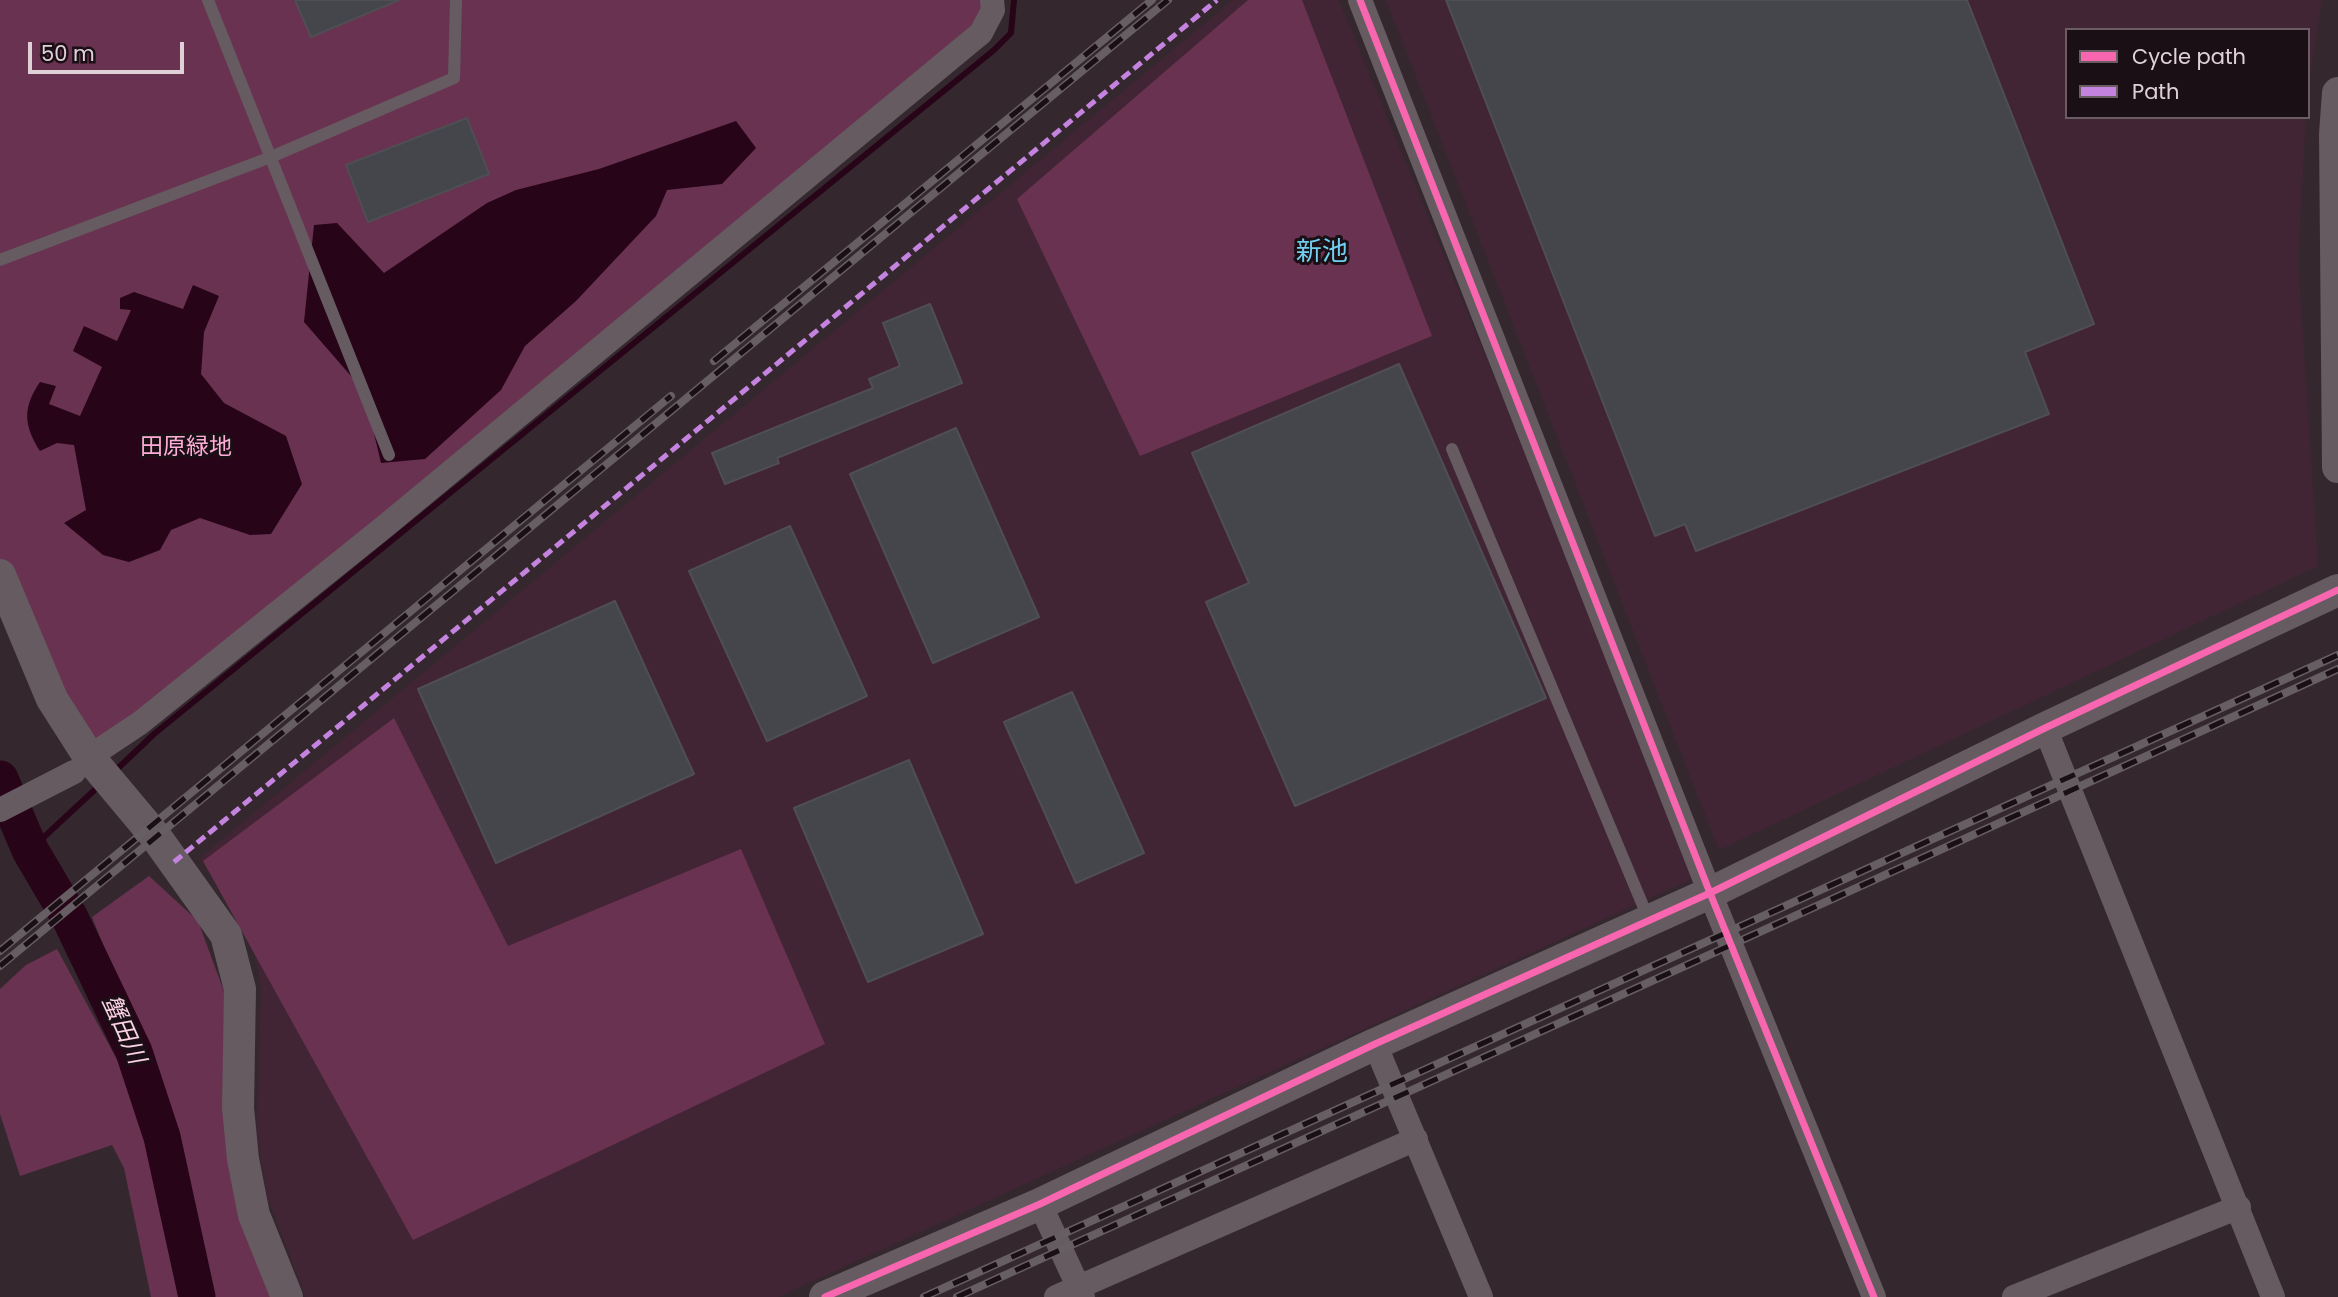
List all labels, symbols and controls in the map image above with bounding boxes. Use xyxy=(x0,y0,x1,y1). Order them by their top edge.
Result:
scale bar xyxy=(32,28,187,72)
legend xyxy=(2065,28,2310,119)
text: 50 m xyxy=(41,39,95,68)
text: Cycle path xyxy=(2132,42,2246,71)
text: Path xyxy=(2132,77,2179,106)
district label: 新池 xyxy=(1296,237,1348,269)
park label: 田原緑地 xyxy=(140,434,232,462)
water label: 蟹田川 xyxy=(94,991,150,1069)

